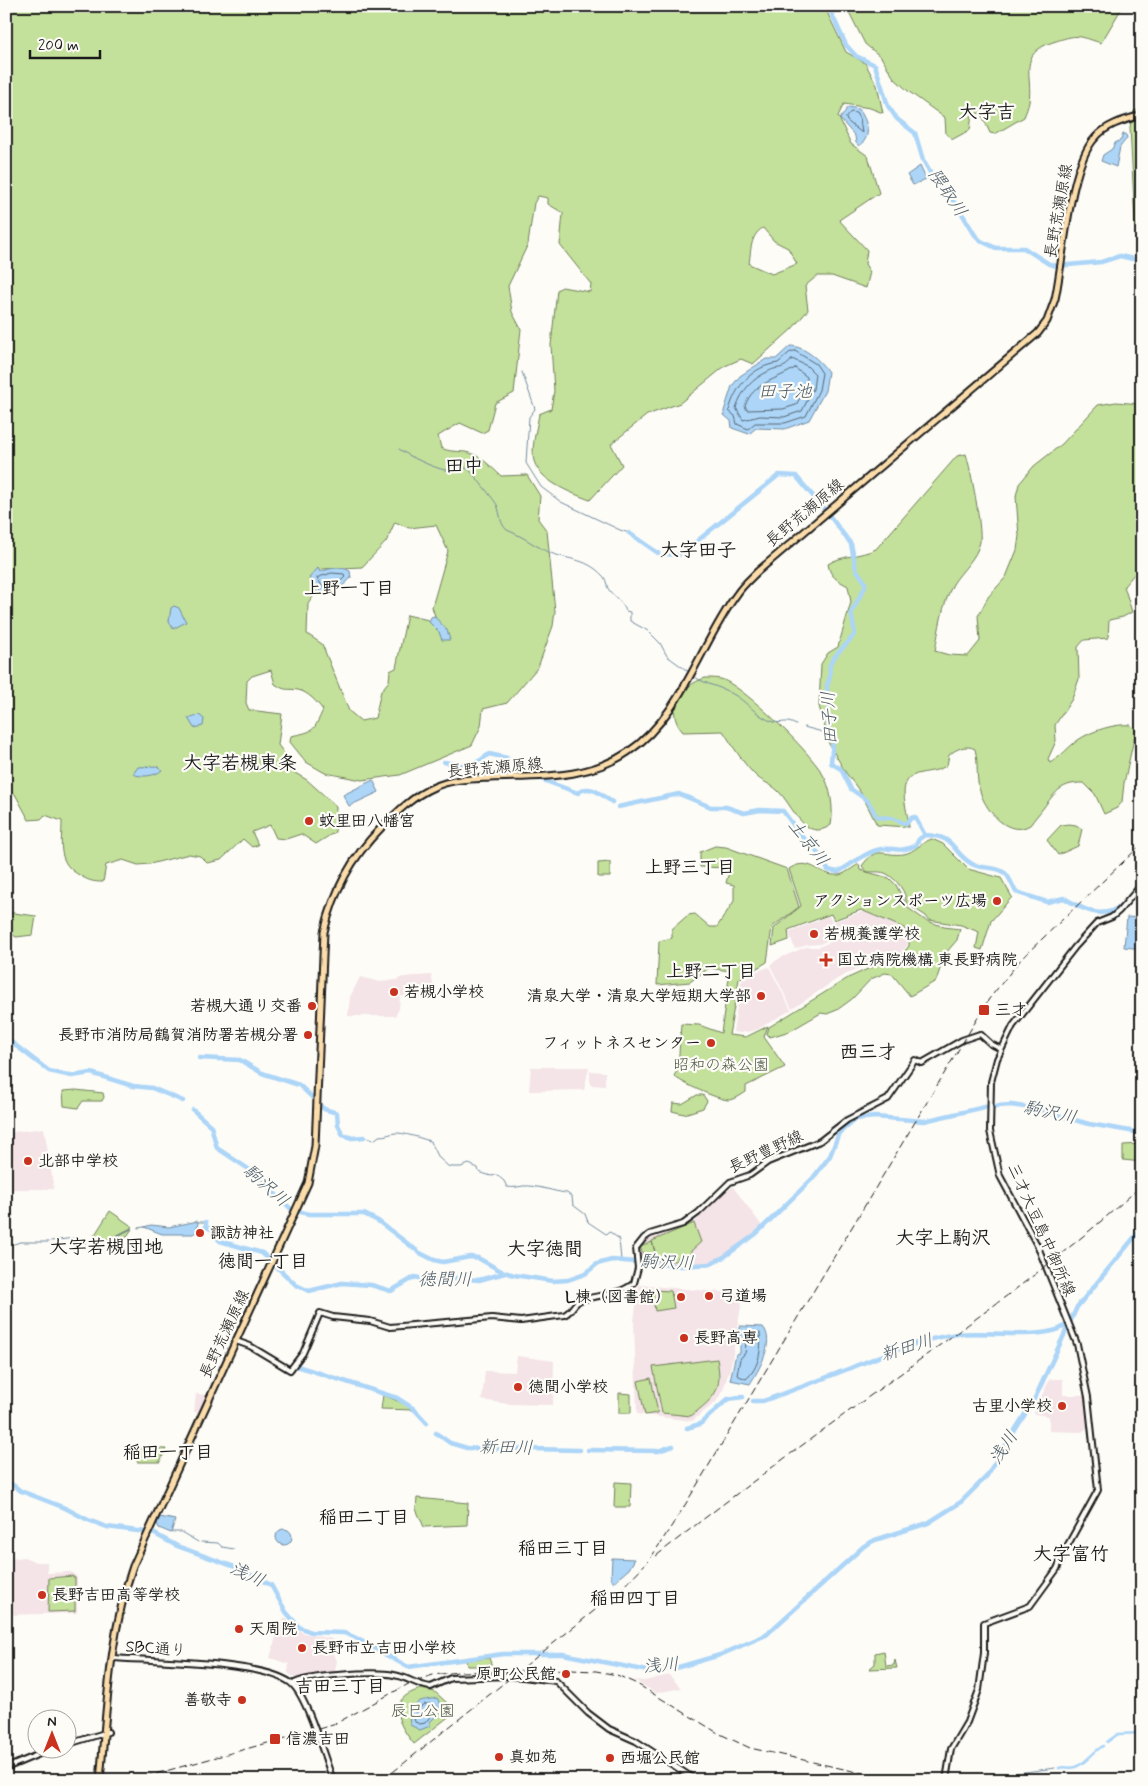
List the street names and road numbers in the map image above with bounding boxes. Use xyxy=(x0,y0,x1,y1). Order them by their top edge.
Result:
street label: 長野荒瀬原線 xyxy=(1040,162,1078,260)
street label: 長野荒瀬原線 xyxy=(761,474,849,552)
street label: 長野荒瀬原線 xyxy=(446,753,544,783)
street label: 長野豊野線 xyxy=(725,1126,807,1178)
street label: 三才大豆島中御所線 xyxy=(1002,1160,1080,1300)
street label: 長野荒瀬原線 xyxy=(195,1286,255,1382)
street label: SBC通り xyxy=(125,1636,187,1662)

